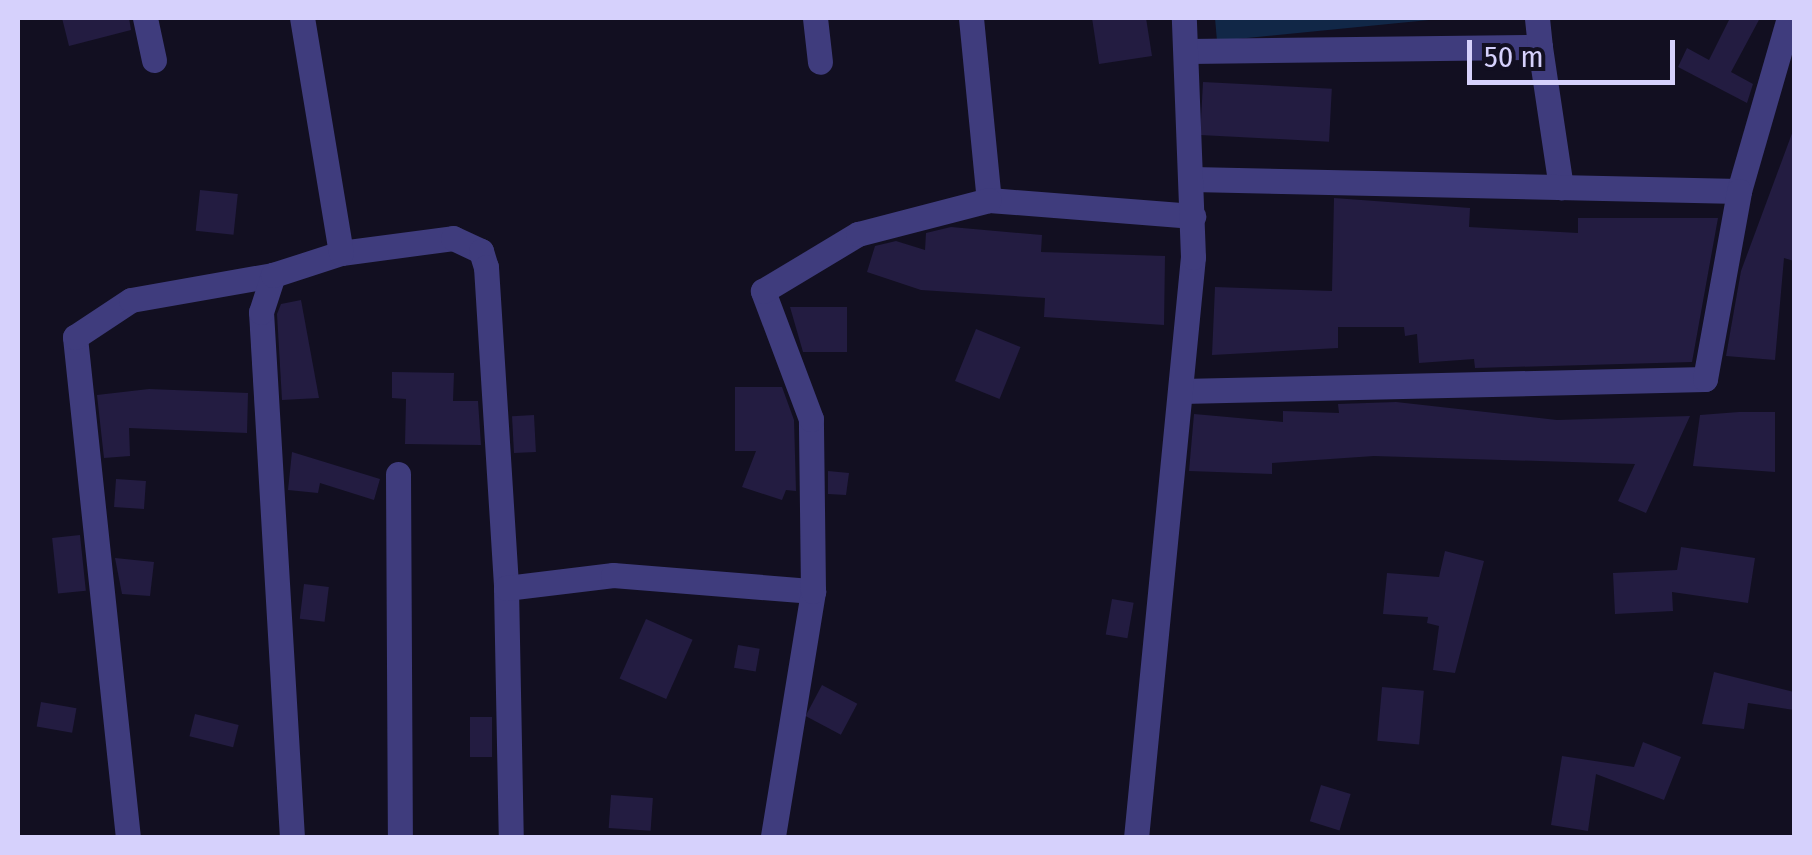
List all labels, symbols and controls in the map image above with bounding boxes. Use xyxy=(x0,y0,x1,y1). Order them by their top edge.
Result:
scale bar xyxy=(1472,20,1680,82)
text: 50 m xyxy=(1484,39,1544,75)

